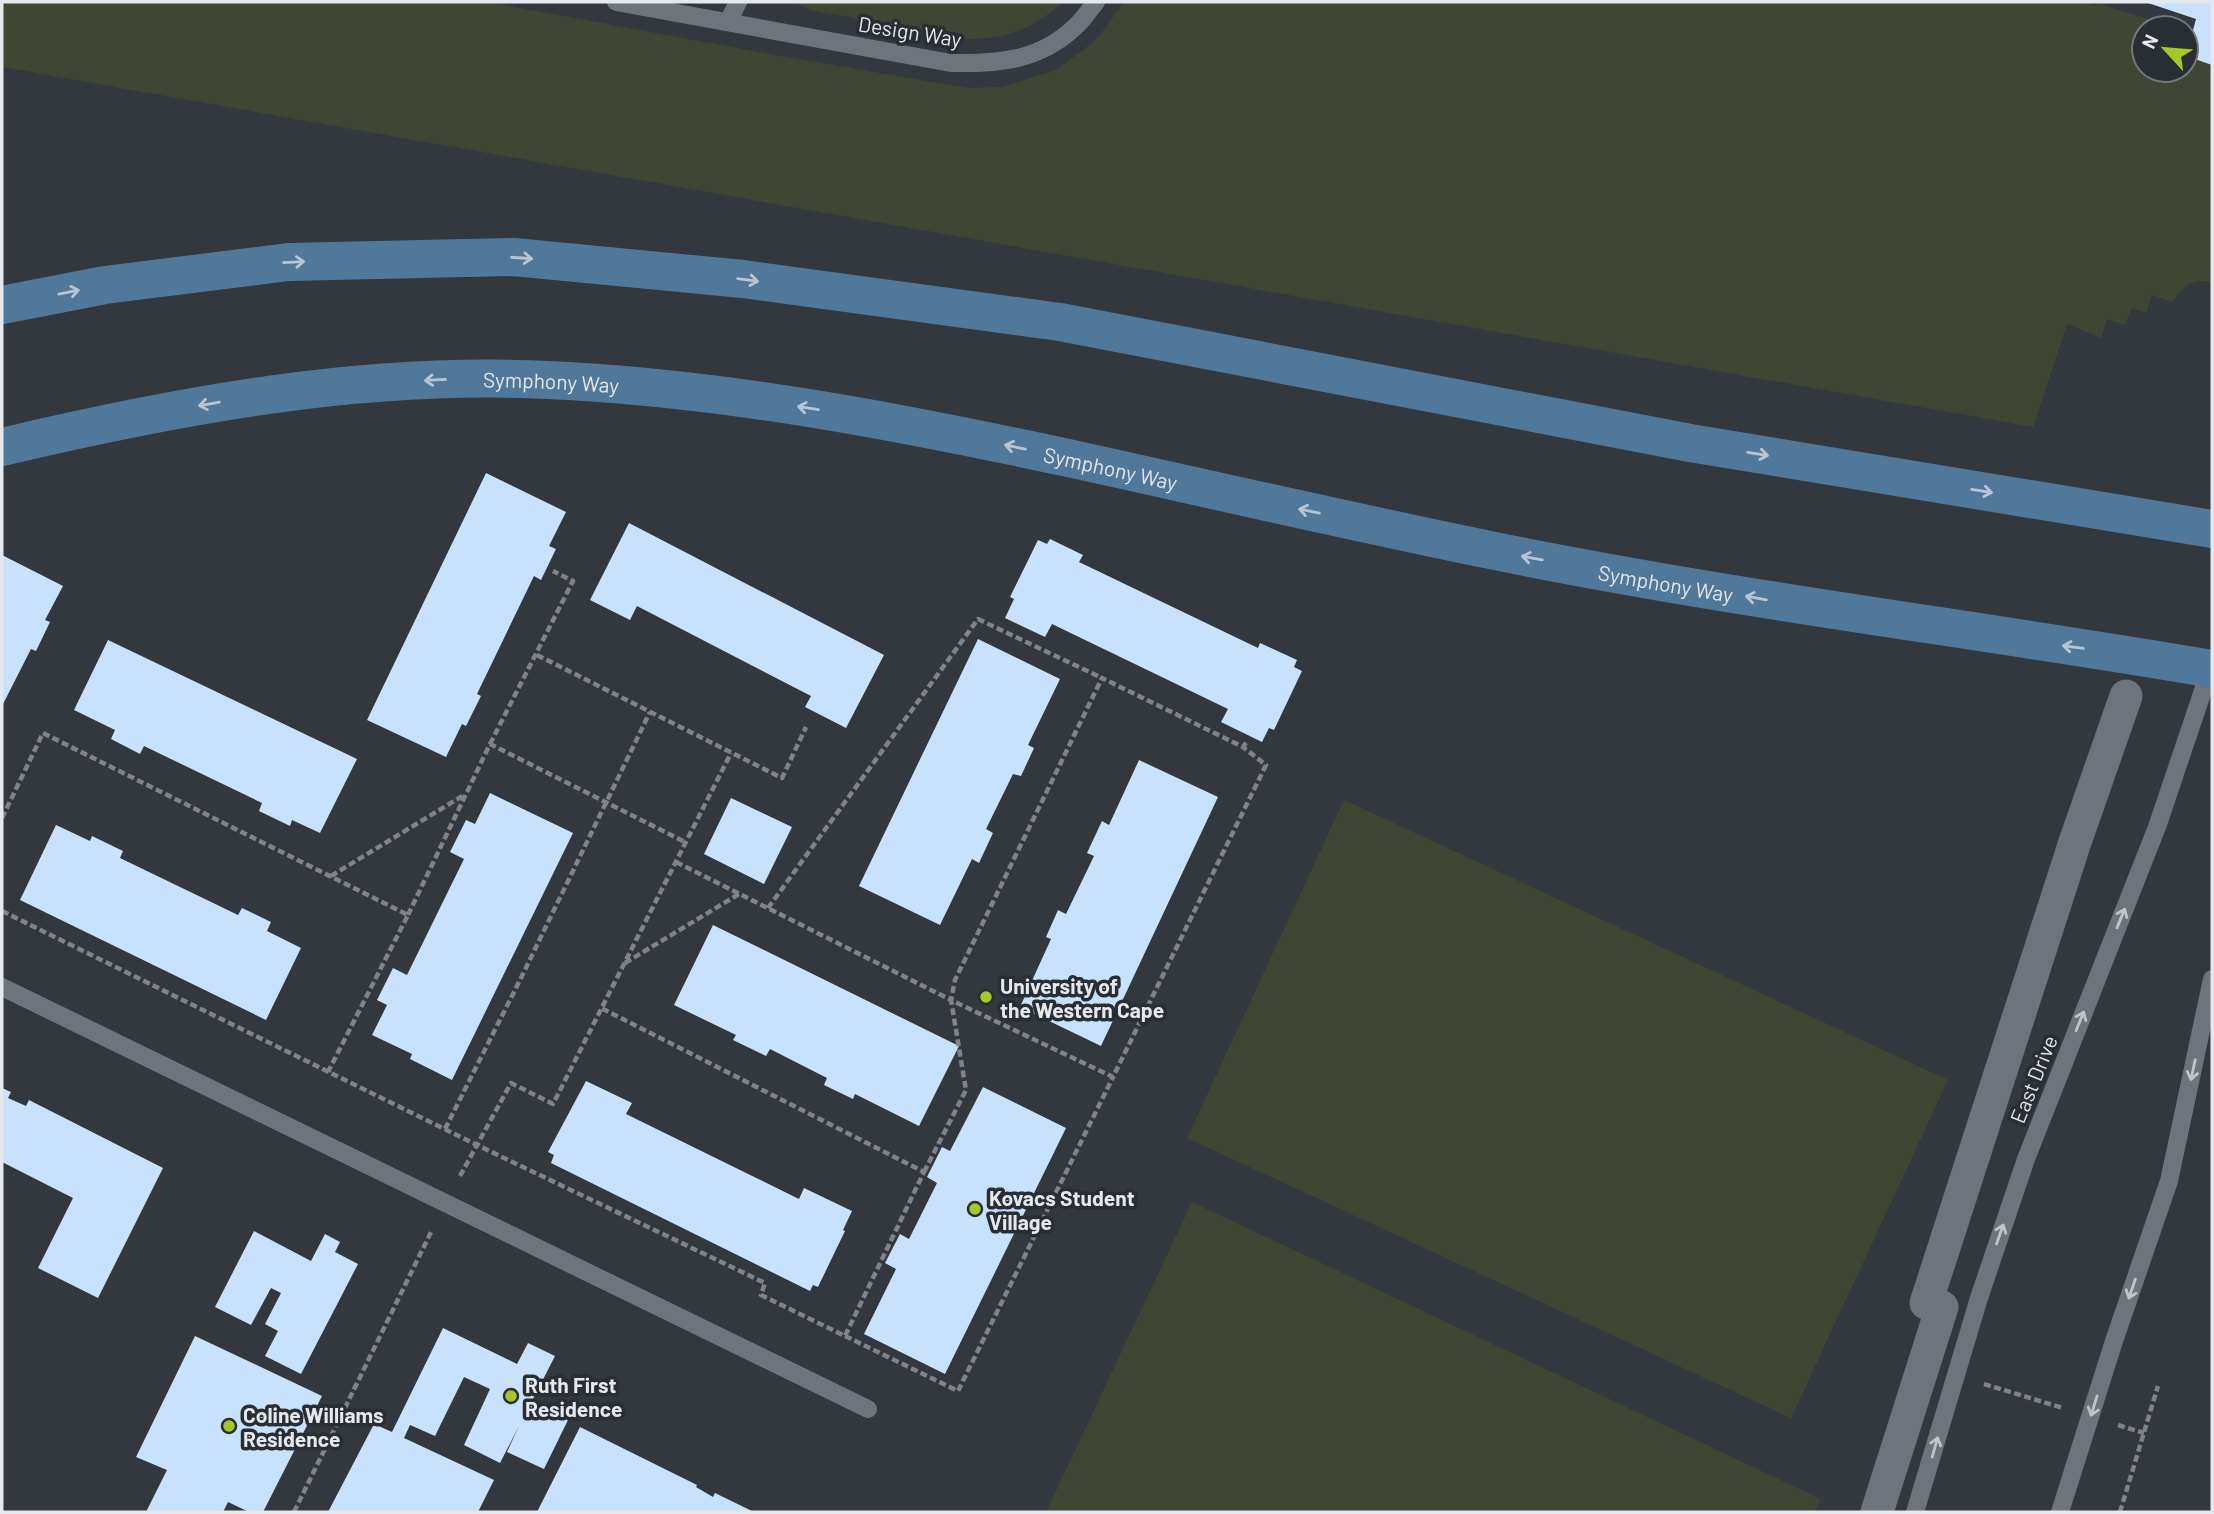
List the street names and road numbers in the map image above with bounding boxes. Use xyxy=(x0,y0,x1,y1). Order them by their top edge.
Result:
street label: Design Way xyxy=(857,11,964,52)
street label: Symphony Way xyxy=(483,366,620,397)
street label: Symphony Way xyxy=(1041,441,1180,494)
street label: Symphony Way xyxy=(1596,559,1735,606)
street label: East Drive xyxy=(2004,1032,2062,1126)

